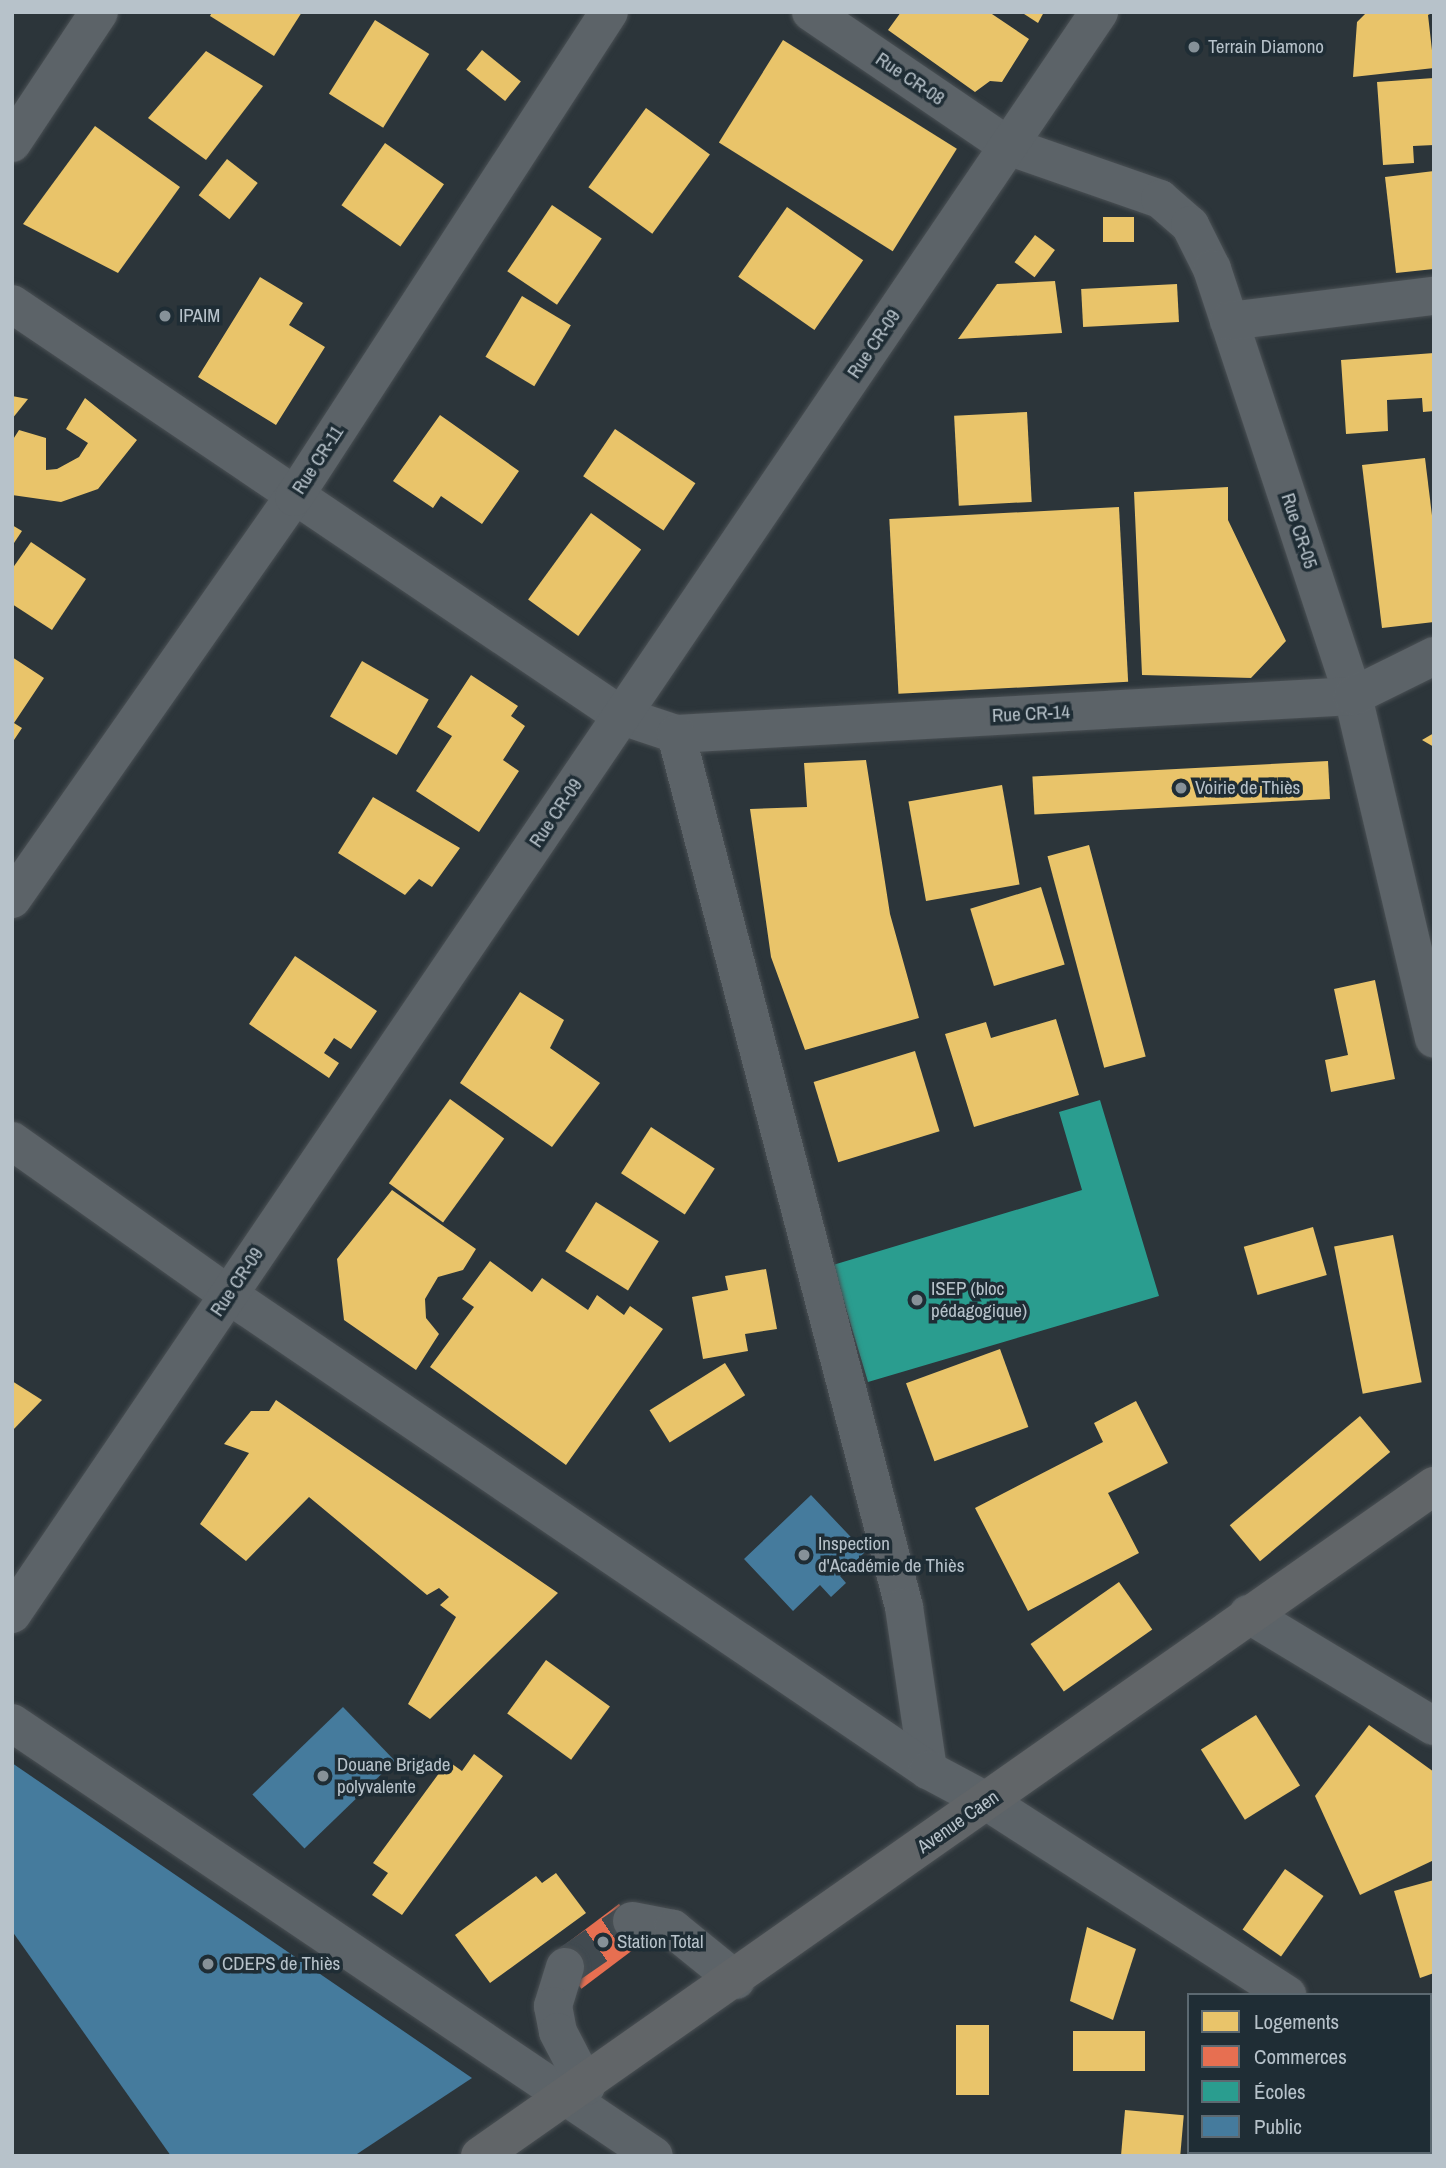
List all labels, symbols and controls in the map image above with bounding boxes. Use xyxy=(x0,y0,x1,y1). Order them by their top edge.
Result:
place label: Terrain Diamono xyxy=(1208,36,1324,58)
marker: Terrain Diamono xyxy=(1186,39,1202,55)
street label: Rue CR-08 xyxy=(871,48,949,110)
place label: IPAIM xyxy=(179,305,220,327)
street label: Rue CR-09 xyxy=(843,305,905,383)
marker: IPAIM xyxy=(157,308,173,324)
street label: Rue CR-11 xyxy=(288,422,348,498)
street label: Rue CR-05 xyxy=(1276,490,1322,572)
street label: Rue CR-14 xyxy=(991,701,1071,727)
street label: Rue CR-09 xyxy=(525,774,587,852)
place label: Voirie de Thiès xyxy=(1195,777,1301,799)
marker: Voirie de Thiès xyxy=(1173,780,1189,796)
street label: Rue CR-09 xyxy=(206,1243,268,1321)
place label: ISEP (bloc pédagogique) xyxy=(931,1278,1027,1322)
marker: ISEP (bloc pédagogique) xyxy=(909,1292,925,1308)
place label: Inspection d'Académie de Thiès xyxy=(818,1533,965,1577)
marker: Inspection d'Académie de Thiès xyxy=(796,1547,812,1563)
place label: Douane Brigade polyvalente xyxy=(337,1754,450,1798)
marker: Douane Brigade polyvalente xyxy=(315,1768,331,1784)
street label: Avenue Caen xyxy=(913,1786,1003,1858)
place label: Station Total xyxy=(617,1931,704,1953)
marker: Station Total xyxy=(595,1934,611,1950)
place label: CDEPS de Thiès xyxy=(222,1953,341,1975)
marker: CDEPS de Thiès xyxy=(200,1956,216,1972)
legend xyxy=(1187,1993,1432,2154)
text: Logements xyxy=(1254,2007,1339,2036)
text: Commerces xyxy=(1254,2042,1347,2071)
text: Écoles xyxy=(1254,2077,1306,2106)
text: Public xyxy=(1254,2112,1302,2141)

